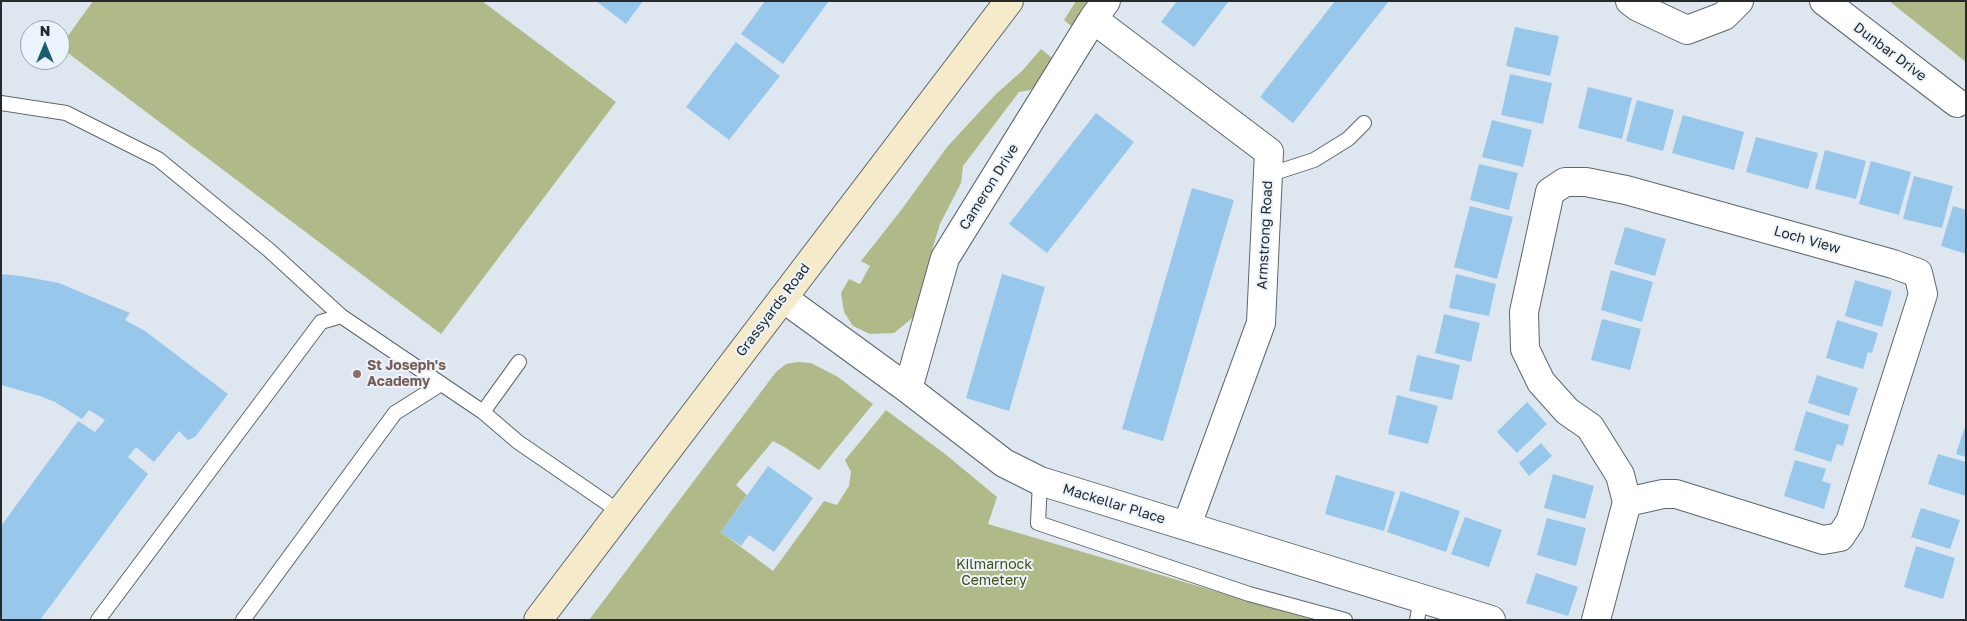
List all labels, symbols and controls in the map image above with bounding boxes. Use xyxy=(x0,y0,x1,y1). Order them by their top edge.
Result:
street label: Dunbar Drive xyxy=(1850,19,1930,85)
north arrow xyxy=(20,20,70,70)
text: N xyxy=(40,22,50,39)
street label: Cameron Drive xyxy=(956,141,1022,233)
street label: Armstrong Road xyxy=(1254,180,1276,290)
street label: Loch View xyxy=(1772,222,1842,258)
street label: Grassyards Road xyxy=(732,260,814,360)
place label: St Joseph's Academy xyxy=(367,358,446,391)
marker: St Joseph's Academy xyxy=(351,368,363,380)
street label: Mackellar Place xyxy=(1061,480,1167,528)
park label: Kilmarnock Cemetery xyxy=(956,557,1032,590)

